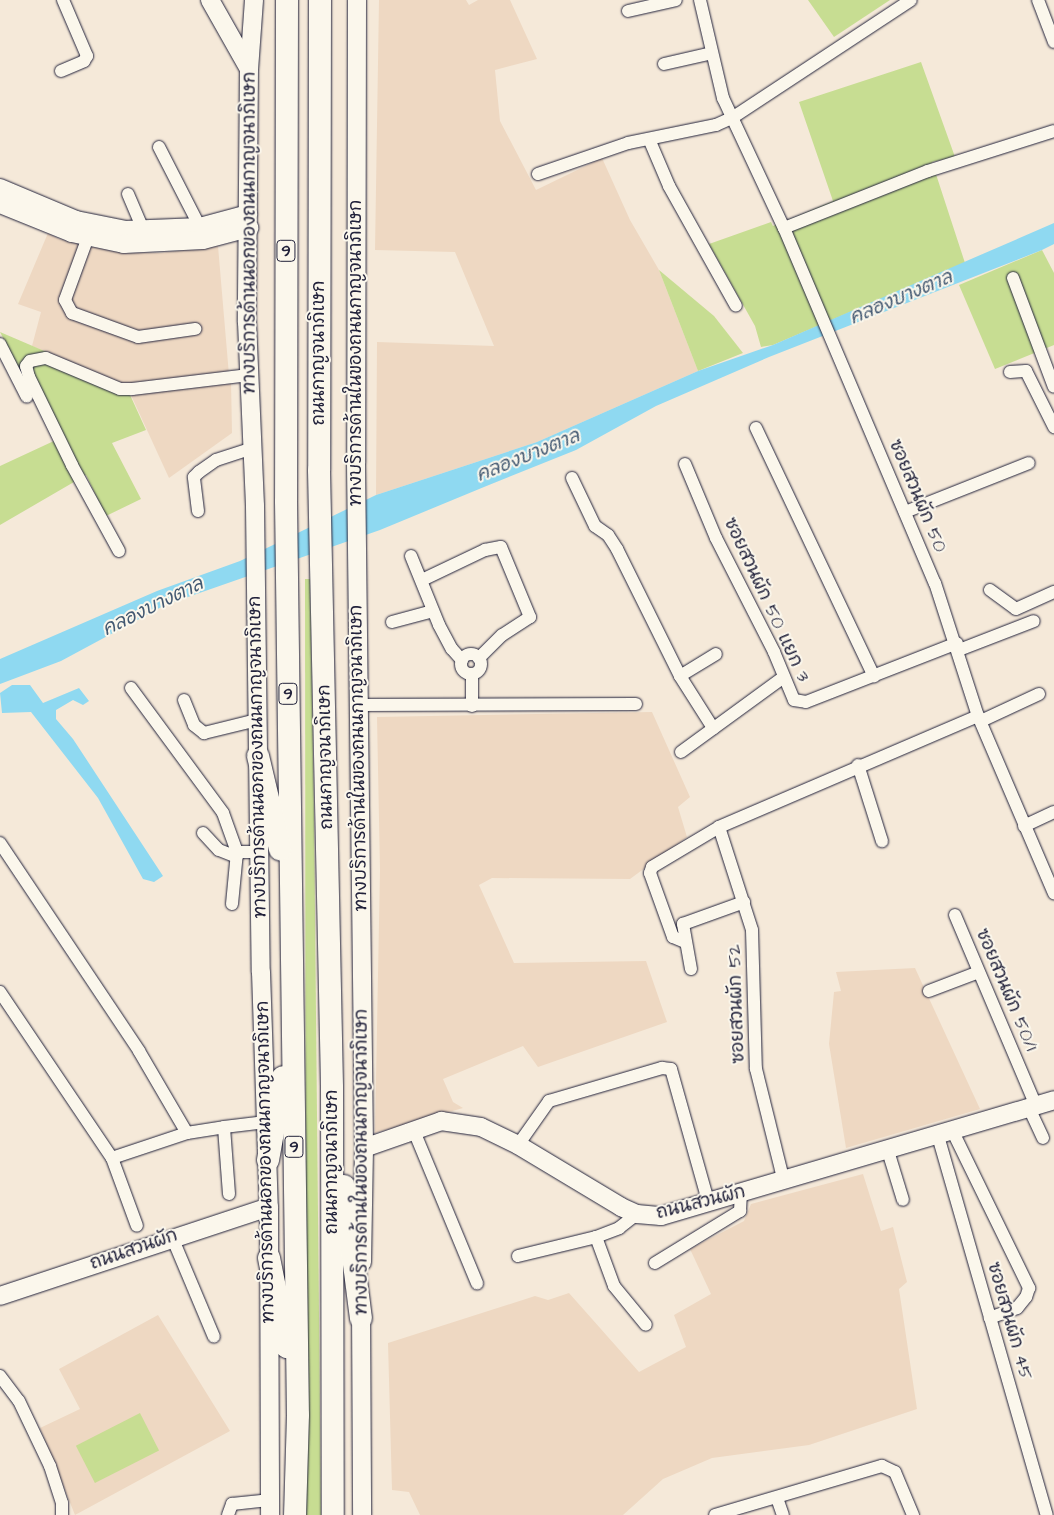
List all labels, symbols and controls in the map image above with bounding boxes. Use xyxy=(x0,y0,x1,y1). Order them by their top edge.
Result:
street label: ทางบริการด้านนอกของถนนกาญจนาภิเษก xyxy=(239,72,261,394)
street label: ทางบริการด้านในของถนนกาญจนาภิเษก xyxy=(345,200,367,506)
road number: 9 xyxy=(276,238,296,264)
water label: คลองบางตาล xyxy=(846,266,956,330)
street label: ถนนกาญจนาภิเษก xyxy=(308,280,330,426)
water label: คลองบางตาล xyxy=(473,425,583,487)
street label: ซอยสวนผัก 50 xyxy=(884,436,950,556)
street label: ซอยสวนผัก 50 แยก 3 xyxy=(718,514,814,686)
water label: คลองบางตาล xyxy=(99,573,207,641)
street label: ทางบริการด้านนอกของถนนกาญจนาภิเษก xyxy=(244,596,272,918)
street label: ทางบริการด้านในของถนนกาญจนาภิเษก xyxy=(346,604,372,912)
road number: 9 xyxy=(278,681,298,708)
street label: ถนนกาญจนาภิเษก xyxy=(314,684,338,830)
street label: ซอยสวนผัก 50/1 xyxy=(971,926,1041,1054)
street label: ซอยสวนผัก 52 xyxy=(724,944,750,1064)
street label: ทางบริการด้านนอกของถนนกาญจนาภิเษก xyxy=(252,1001,280,1323)
street label: ทางบริการด้านในของถนนกาญจนาภิเษก xyxy=(351,1009,373,1315)
street label: ถนนกาญจนาภิเษก xyxy=(321,1089,343,1235)
road number: 9 xyxy=(284,1134,304,1160)
street label: ถนนสวนผัก xyxy=(654,1181,748,1225)
street label: ถนนสวนผัก xyxy=(87,1225,181,1275)
street label: ซอยสวนผัก 45 xyxy=(982,1260,1036,1382)

